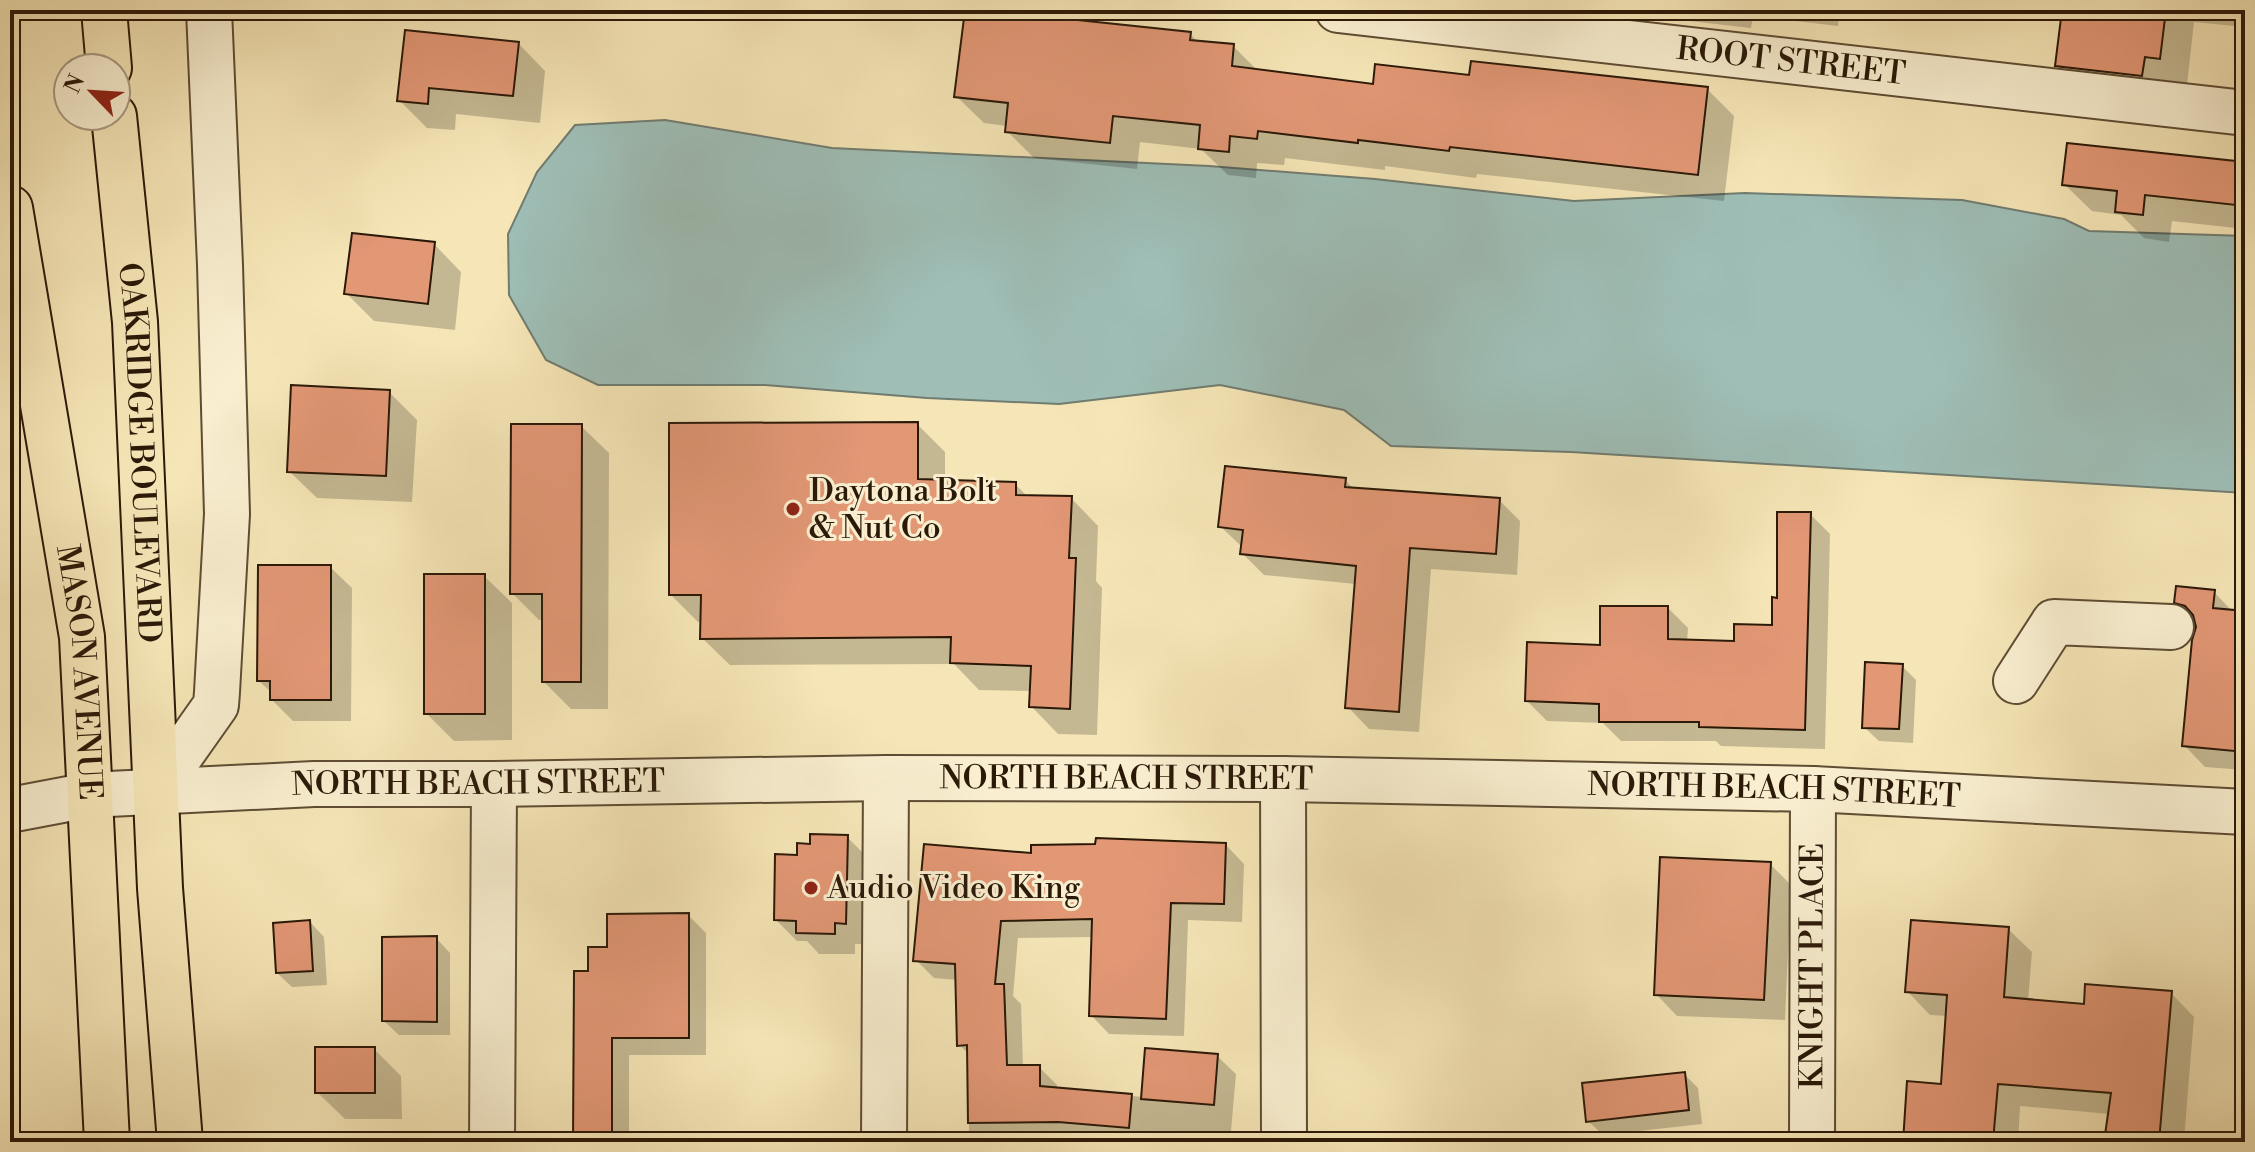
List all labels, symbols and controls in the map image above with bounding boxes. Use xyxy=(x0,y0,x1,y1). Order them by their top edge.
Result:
street label: ROOT STREET xyxy=(1674,29,1908,94)
north arrow xyxy=(52,52,132,132)
text: N xyxy=(59,70,91,98)
street label: OAKRIDGE BOULEVARD xyxy=(109,261,169,644)
place label: Daytona Bolt & Nut Co xyxy=(809,471,997,548)
marker: Daytona Bolt & Nut Co xyxy=(784,500,802,518)
street label: MASON AVENUE xyxy=(47,542,110,801)
street label: NORTH BEACH STREET xyxy=(939,758,1314,800)
street label: NORTH BEACH STREET xyxy=(290,761,666,805)
street label: NORTH BEACH STREET xyxy=(1587,765,1962,817)
street label: KNIGHT PLACE xyxy=(1792,843,1833,1089)
place label: Audio Video King xyxy=(826,868,1081,908)
marker: Audio Video King xyxy=(802,879,820,897)

